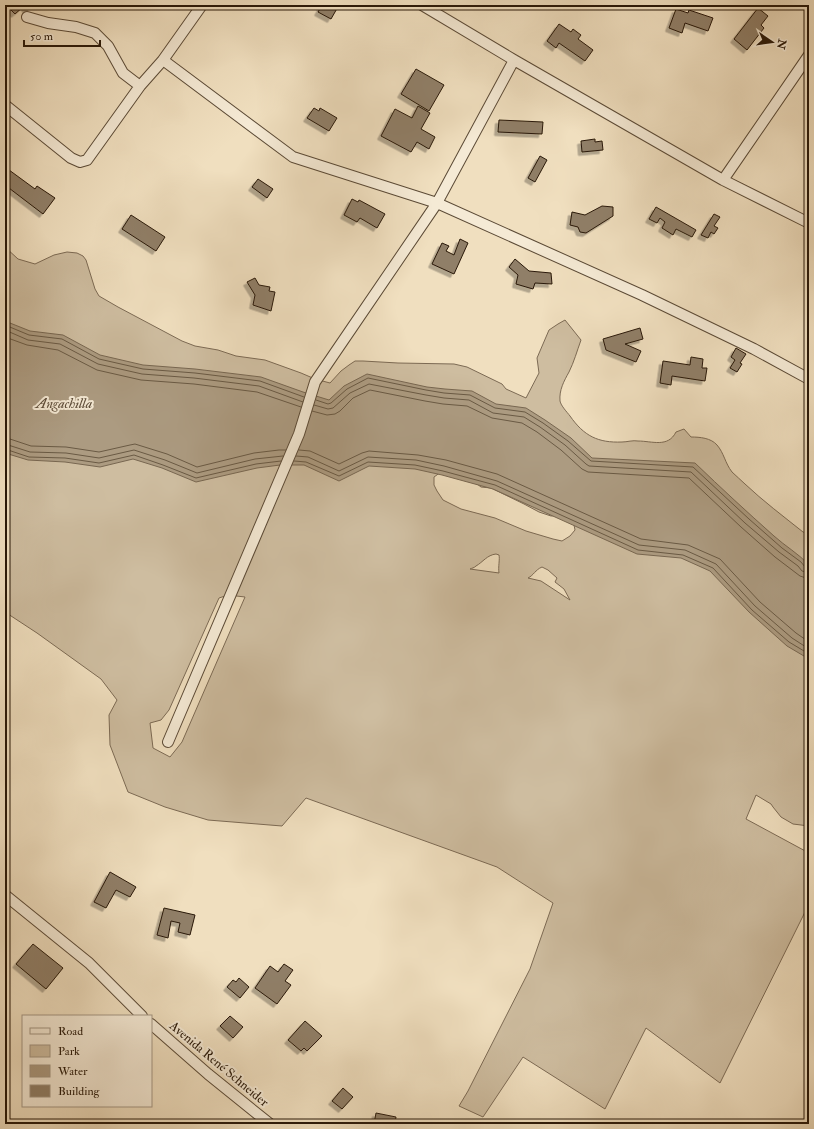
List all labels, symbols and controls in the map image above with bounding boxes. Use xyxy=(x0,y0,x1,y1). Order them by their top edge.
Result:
scale bar xyxy=(24,22,100,48)
north arrow xyxy=(752,22,792,62)
text: 50 m xyxy=(30,29,54,44)
text: N xyxy=(774,37,789,52)
water label: Angachilla xyxy=(34,395,93,412)
legend xyxy=(22,1015,152,1107)
street label: Avenida René Schneider xyxy=(165,1017,272,1110)
text: Road xyxy=(58,1024,83,1039)
text: Park xyxy=(58,1044,80,1059)
text: Water xyxy=(57,1064,88,1079)
text: Building xyxy=(58,1084,101,1099)

